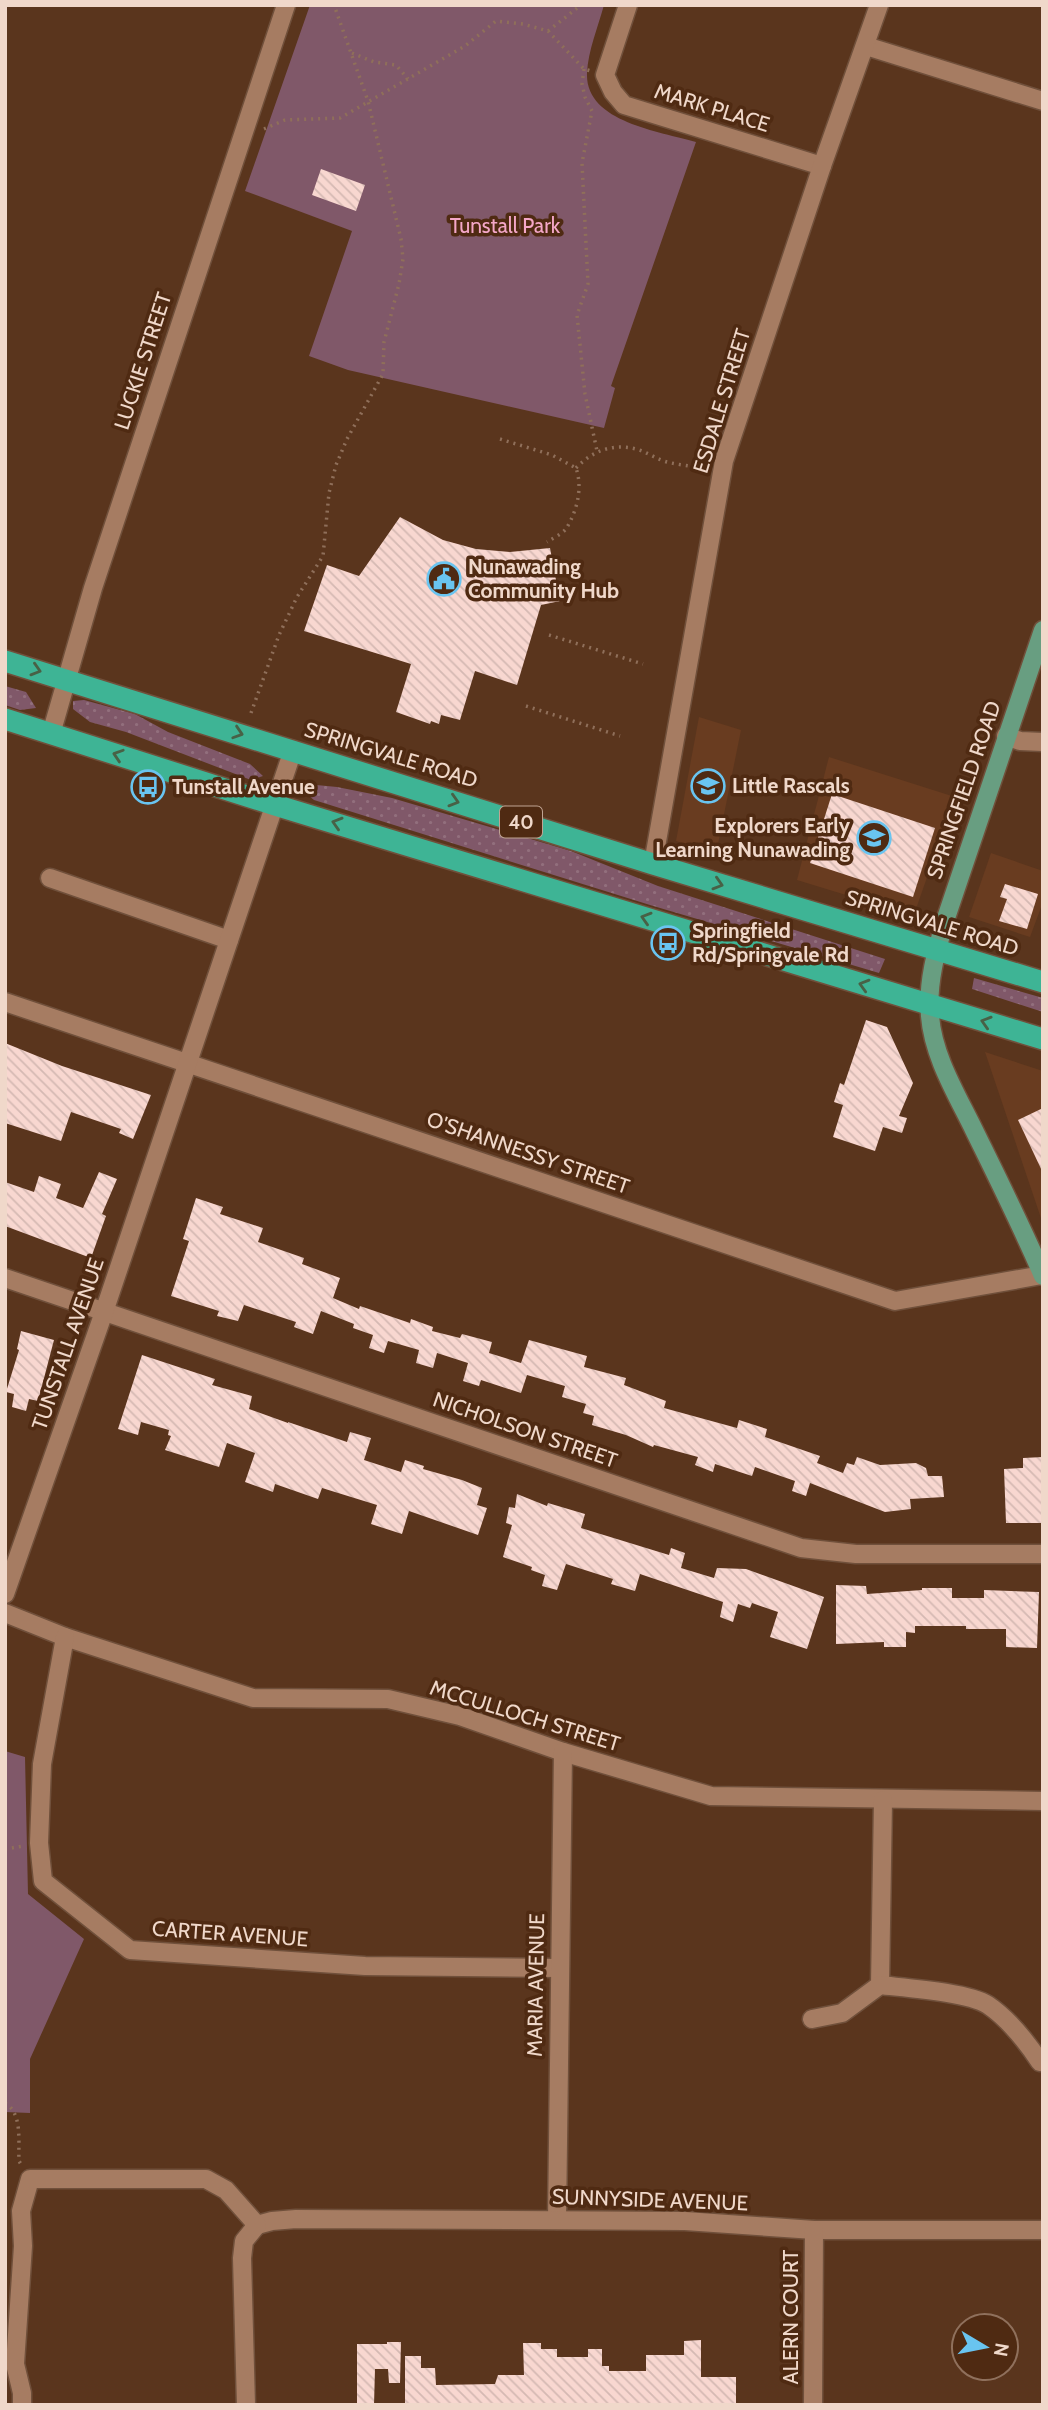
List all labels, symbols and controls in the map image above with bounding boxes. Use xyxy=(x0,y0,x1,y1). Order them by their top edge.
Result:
street label: MARK PLACE xyxy=(652,78,773,137)
park label: Tunstall Park xyxy=(450,213,561,238)
street label: LUCKIE STREET xyxy=(109,289,176,432)
street label: ESDALE STREET xyxy=(688,326,755,476)
place label: Nunawading Community Hub xyxy=(468,554,619,603)
public building icon: Nunawading Community Hub xyxy=(425,560,463,598)
one-way arrow xyxy=(29,662,41,677)
street label: SPRINGFIELD ROAD xyxy=(921,698,1006,882)
street label: SPRINGVALE ROAD xyxy=(302,716,481,793)
one-way arrow xyxy=(231,725,244,739)
one-way arrow xyxy=(112,749,124,763)
school or university icon: Little Rascals xyxy=(689,767,727,805)
bus stop icon: Tunstall Avenue xyxy=(129,768,167,806)
place label: Little Rascals xyxy=(732,773,850,798)
place label: Tunstall Avenue xyxy=(172,774,315,799)
one-way arrow xyxy=(447,793,459,807)
road number: 40 xyxy=(500,806,542,838)
place label: Explorers Early Learning Nunawading xyxy=(655,813,851,862)
one-way arrow xyxy=(331,817,343,832)
school or university icon: Explorers Early Learning Nunawading xyxy=(855,819,893,857)
one-way arrow xyxy=(712,875,724,890)
street label: SPRINGVALE ROAD xyxy=(843,884,1022,961)
one-way arrow xyxy=(641,912,653,927)
place label: Springfield Rd/Springvale Rd xyxy=(692,918,849,967)
bus stop icon: Springfield Rd/Springvale Rd xyxy=(649,924,687,962)
one-way arrow xyxy=(858,978,870,993)
one-way arrow xyxy=(980,1016,993,1030)
street label: O'SHANNESSY STREET xyxy=(424,1106,633,1199)
street label: TUNSTALL AVENUE xyxy=(26,1255,109,1433)
street label: NICHOLSON STREET xyxy=(430,1386,621,1473)
street label: MCCULLOCH STREET xyxy=(427,1675,623,1756)
street label: MARIA AVENUE xyxy=(522,1913,549,2057)
street label: CARTER AVENUE xyxy=(151,1916,309,1951)
street label: SUNNYSIDE AVENUE xyxy=(552,2184,748,2215)
street label: ALERN COURT xyxy=(778,2250,803,2384)
north arrow xyxy=(950,2312,1020,2382)
text: N xyxy=(989,2341,1014,2358)

